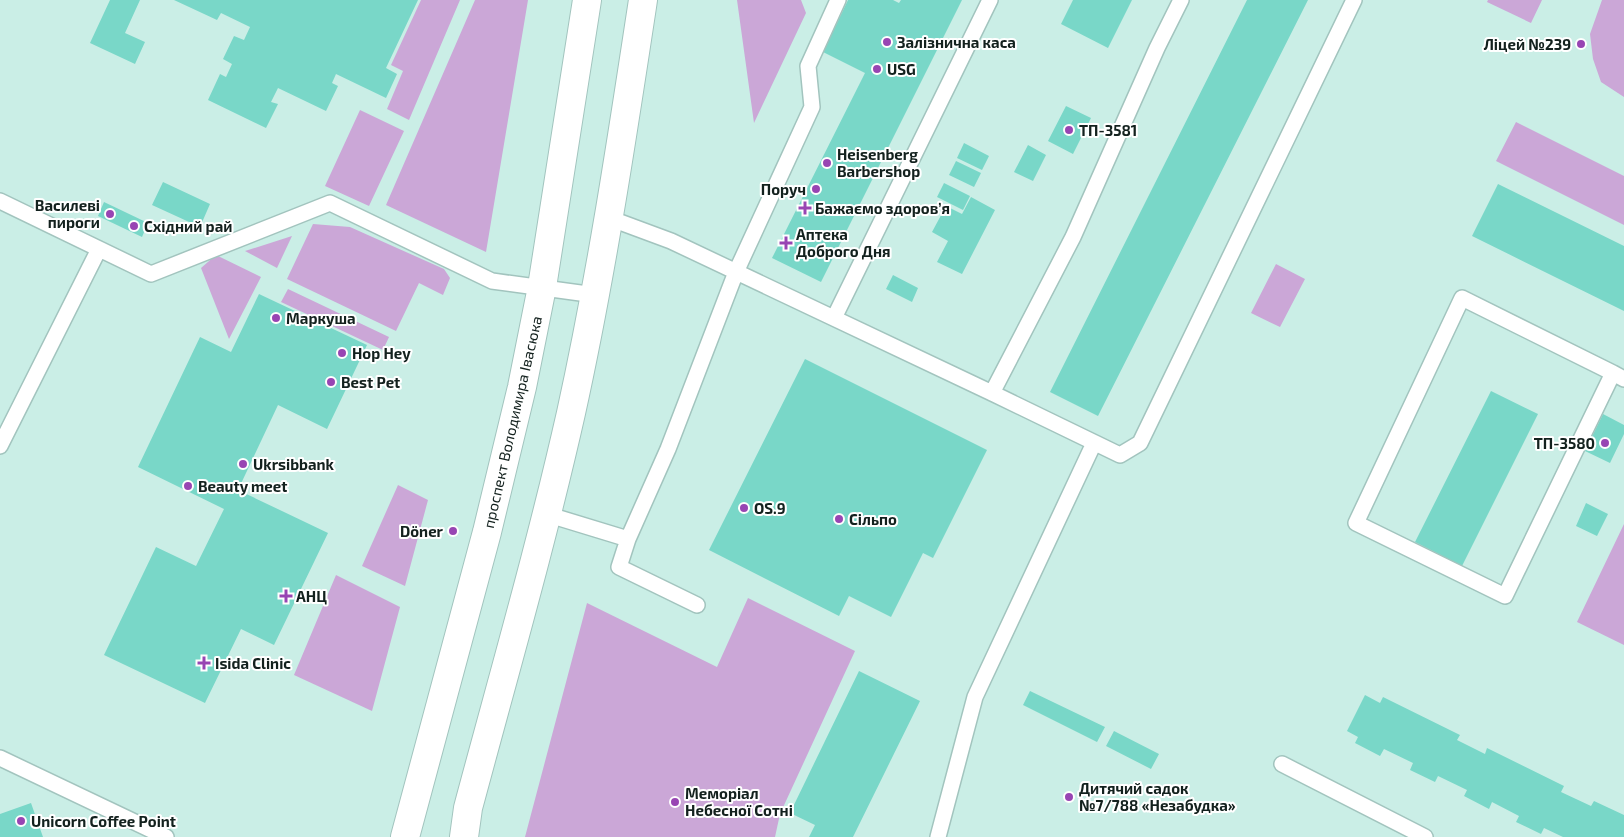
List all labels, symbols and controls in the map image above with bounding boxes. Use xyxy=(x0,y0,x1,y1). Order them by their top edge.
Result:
place label: Залізнична каса xyxy=(897,33,1016,51)
place label: Ліцей №239 xyxy=(1484,35,1571,53)
marker: Залізнична каса xyxy=(881,36,893,48)
marker: Ліцей №239 xyxy=(1575,38,1587,50)
place label: USG xyxy=(887,60,916,78)
marker: USG xyxy=(871,63,883,75)
place label: ТП-3581 xyxy=(1079,121,1137,139)
marker: ТП-3581 xyxy=(1063,124,1075,136)
place label: Heisenberg Barbershop xyxy=(837,145,920,180)
marker: Heisenberg Barbershop xyxy=(821,157,833,169)
place label: Поруч xyxy=(761,180,806,198)
marker: Поруч xyxy=(810,183,822,195)
place label: Василеві пироги xyxy=(35,196,100,231)
place label: Бажаємо здоровʼя xyxy=(815,199,950,217)
marker: Бажаємо здоровʼя xyxy=(799,202,811,214)
marker: Василеві пироги xyxy=(104,208,116,220)
place label: Східний рай xyxy=(144,217,232,235)
marker: Східний рай xyxy=(128,220,140,232)
place label: Аптека Доброго Дня xyxy=(796,225,890,260)
marker: Аптека Доброго Дня xyxy=(780,237,792,249)
place label: Маркуша xyxy=(286,309,356,327)
marker: Маркуша xyxy=(270,312,282,324)
street label: проспект Володимира Івасюка xyxy=(479,314,545,530)
place label: Hop Hey xyxy=(352,344,411,363)
marker: Hop Hey xyxy=(336,347,348,359)
place label: Best Pet xyxy=(341,373,400,391)
marker: Best Pet xyxy=(325,376,337,388)
place label: ТП-3580 xyxy=(1534,434,1595,452)
marker: ТП-3580 xyxy=(1599,437,1611,449)
place label: Ukrsibbank xyxy=(253,455,335,473)
marker: Ukrsibbank xyxy=(237,458,249,470)
place label: Beauty meet xyxy=(198,477,287,496)
marker: Beauty meet xyxy=(182,480,194,492)
place label: OS.9 xyxy=(754,499,786,517)
marker: OS.9 xyxy=(738,502,750,514)
place label: Сільпо xyxy=(849,510,897,528)
marker: Сільпо xyxy=(833,513,845,525)
place label: Döner xyxy=(400,522,444,540)
marker: Döner xyxy=(447,525,459,537)
place label: АНЦ xyxy=(296,587,327,605)
marker: АНЦ xyxy=(280,590,292,602)
place label: Isida Clinic xyxy=(215,654,291,672)
marker: Isida Clinic xyxy=(197,656,211,670)
place label: Дитячий садок №7/788 «Незабудка» xyxy=(1079,779,1236,814)
place label: Меморіал Небесної Сотні xyxy=(685,784,793,819)
marker: Дитячий садок №7/788 «Незабудка» xyxy=(1063,791,1075,803)
marker: Меморіал Небесної Сотні xyxy=(669,796,681,808)
place label: Unicorn Coffee Point xyxy=(31,812,176,830)
marker: Unicorn Coffee Point xyxy=(15,815,27,827)

